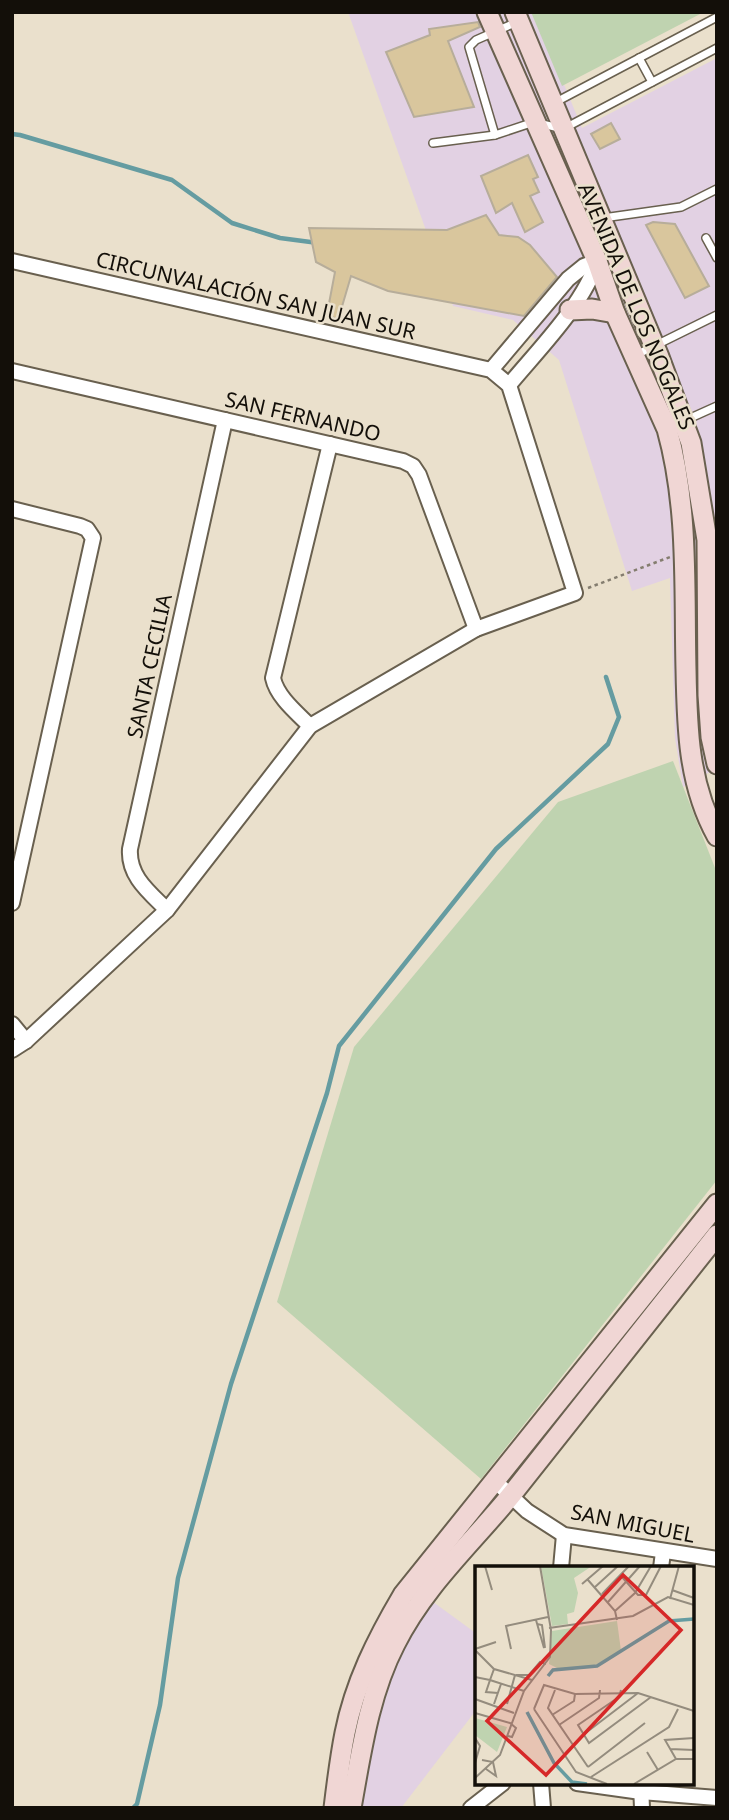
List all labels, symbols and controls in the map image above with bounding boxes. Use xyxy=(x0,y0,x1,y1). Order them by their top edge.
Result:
street label: AVENIDA DE LOS NOGALES xyxy=(572,178,702,434)
street label: CIRCUNVALACIÓN SAN JUAN SUR xyxy=(93,245,419,345)
street label: SAN FERNANDO xyxy=(222,384,384,448)
street label: SANTA CECILIA xyxy=(120,591,178,741)
street label: SAN MIGUEL xyxy=(569,1497,697,1549)
inset map xyxy=(475,1566,694,1785)

